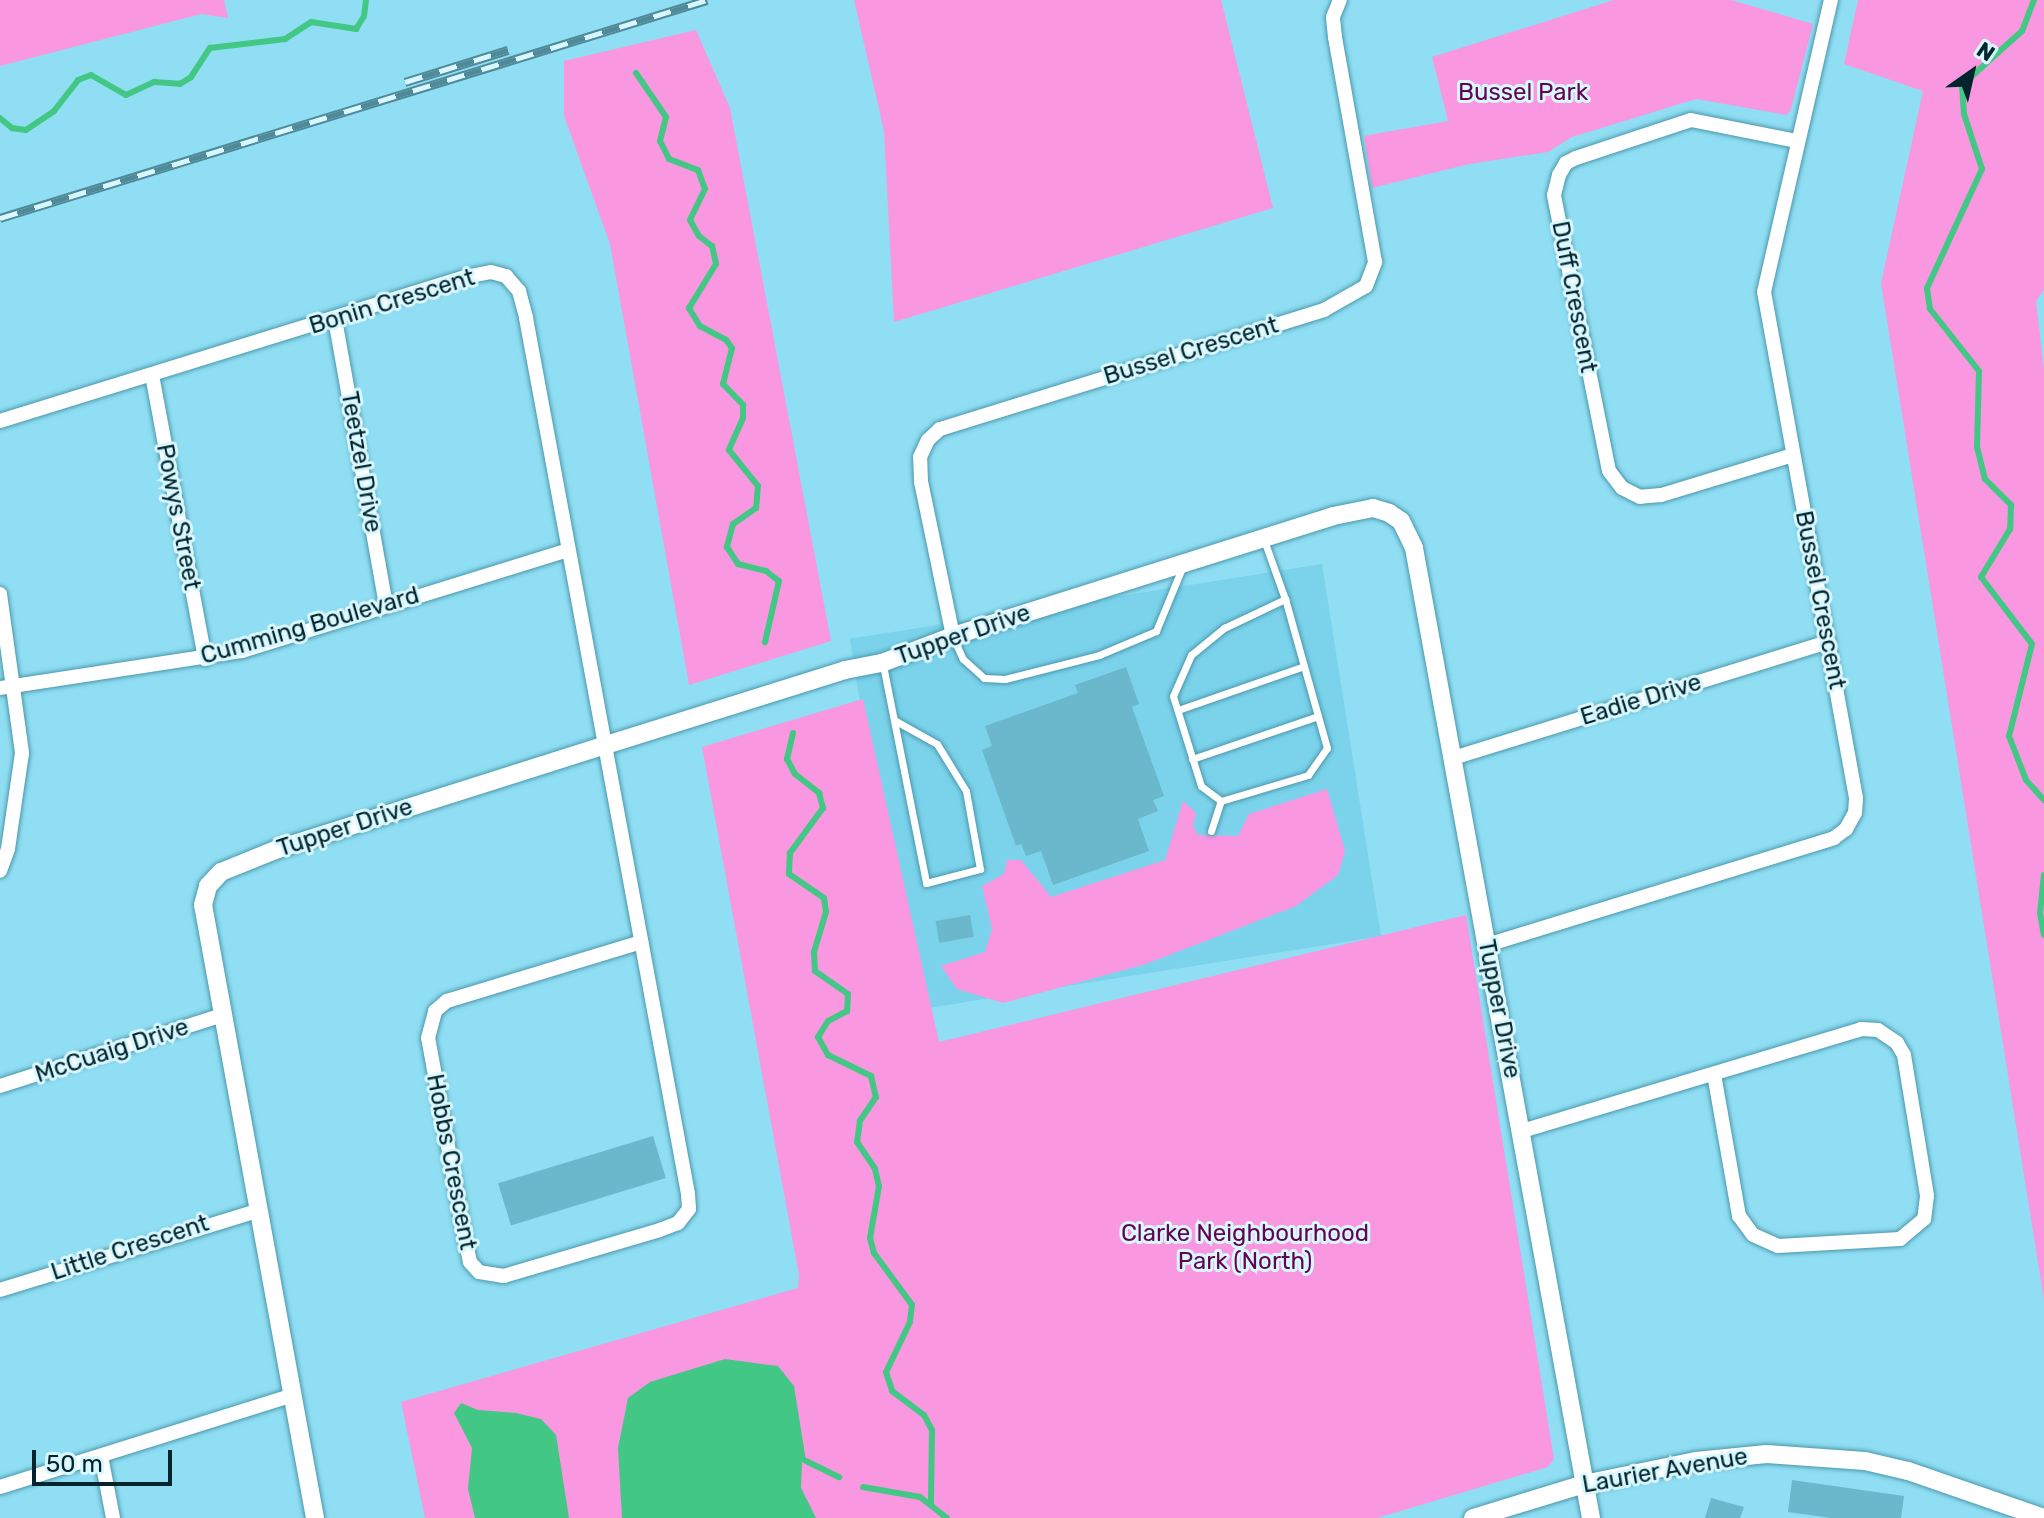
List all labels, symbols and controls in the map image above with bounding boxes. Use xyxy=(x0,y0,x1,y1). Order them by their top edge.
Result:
north arrow xyxy=(1932,32,2012,112)
text: N xyxy=(1972,36,2000,67)
park label: Bussel Park xyxy=(1458,79,1588,107)
street label: Duff Crescent xyxy=(1545,218,1603,376)
street label: Bonin Crescent xyxy=(306,263,478,341)
street label: Bussel Crescent xyxy=(1100,311,1282,391)
street label: Teetzel Drive xyxy=(334,389,388,535)
street label: Powys Street xyxy=(150,441,206,593)
street label: Bussel Crescent xyxy=(1789,508,1851,692)
street label: Cumming Boulevard xyxy=(197,581,423,671)
street label: Tupper Drive xyxy=(892,598,1034,672)
street label: Eadie Drive xyxy=(1577,668,1705,732)
street label: Tupper Drive xyxy=(273,792,417,864)
street label: Tupper Drive xyxy=(1471,937,1527,1081)
street label: McCuaig Drive xyxy=(32,1013,192,1089)
street label: Hobbs Crescent xyxy=(420,1072,482,1252)
street label: Little Crescent xyxy=(47,1209,213,1287)
park label: Clarke Neighbourhood Park (North) xyxy=(1121,1220,1369,1276)
scale bar xyxy=(36,1434,176,1484)
street label: Laurier Avenue xyxy=(1579,1442,1751,1500)
text: 50 m xyxy=(46,1450,103,1478)

